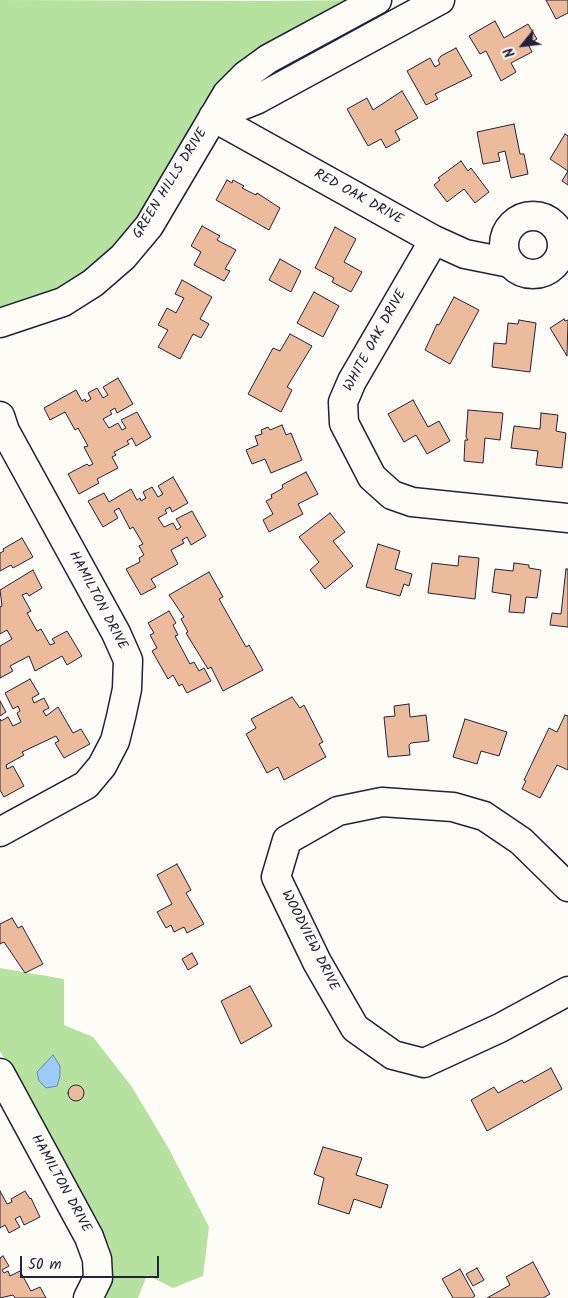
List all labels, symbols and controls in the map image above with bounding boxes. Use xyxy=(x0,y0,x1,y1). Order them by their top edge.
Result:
north arrow xyxy=(498,20,548,70)
text: N xyxy=(498,43,522,61)
street label: GREEN HILLS DRIVE xyxy=(130,126,212,242)
street label: RED OAK DRIVE xyxy=(311,167,405,229)
street label: WHITE OAK DRIVE xyxy=(341,287,411,395)
street label: HAMILTON DRIVE xyxy=(64,549,130,653)
street label: WOODVIEW DRIVE xyxy=(276,888,342,994)
street label: HAMILTON DRIVE xyxy=(26,1132,94,1236)
scale bar xyxy=(22,1246,161,1278)
text: 50 m xyxy=(28,1253,62,1277)

